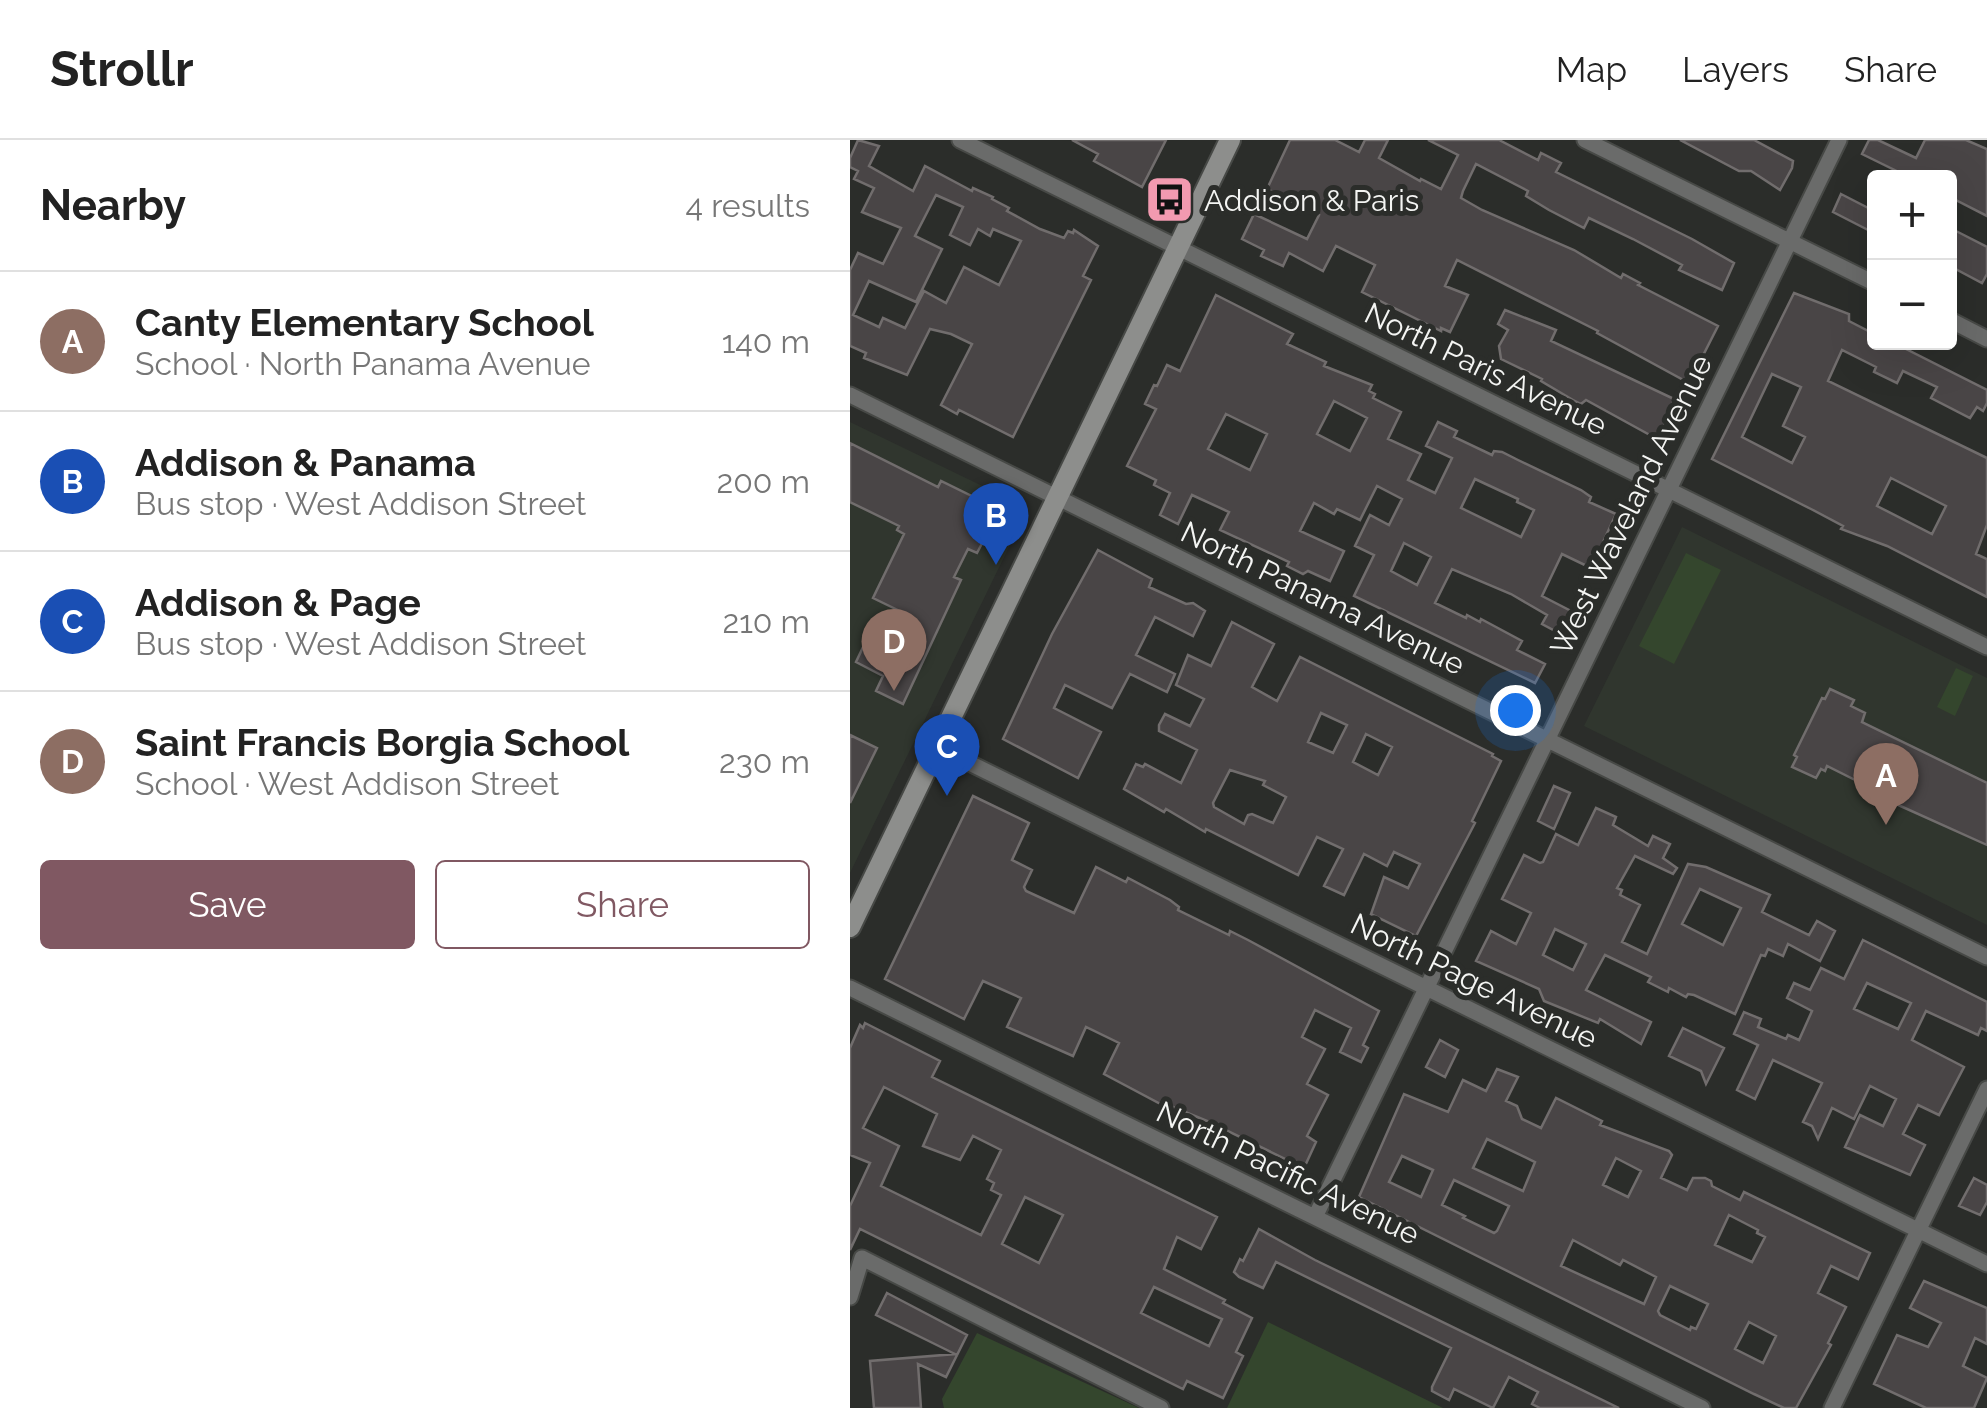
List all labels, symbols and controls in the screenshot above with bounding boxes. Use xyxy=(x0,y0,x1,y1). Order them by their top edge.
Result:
text: Strollr xyxy=(50,41,194,97)
text: Map xyxy=(1556,49,1627,90)
text: Layers xyxy=(1682,49,1789,90)
text: Share xyxy=(1844,49,1937,90)
map controls xyxy=(1867,170,1957,350)
button: + xyxy=(1867,170,1957,260)
bus stop icon: Addison & Paris xyxy=(1143,174,1195,226)
text: Nearby xyxy=(40,181,186,230)
place label: Addison & Paris xyxy=(1204,183,1419,218)
text: 4 results xyxy=(686,187,810,224)
button: − xyxy=(1867,260,1957,350)
street label: North Paris Avenue xyxy=(1359,295,1613,443)
text: Canty Elementary School xyxy=(135,300,594,345)
text: A xyxy=(62,323,83,360)
text: 140 m xyxy=(722,323,810,360)
text: School · North Panama Avenue xyxy=(135,345,591,382)
street label: West Waveland Avenue xyxy=(1543,349,1719,661)
text: Addison & Panama xyxy=(135,440,476,485)
text: B xyxy=(62,463,83,500)
text: 200 m xyxy=(717,463,810,500)
pin: B xyxy=(964,482,1028,565)
text: Bus stop · West Addison Street xyxy=(135,485,586,522)
street label: North Panama Avenue xyxy=(1176,514,1470,682)
text: Addison & Page xyxy=(135,580,421,625)
text: C xyxy=(62,603,83,640)
text: 210 m xyxy=(722,603,810,640)
pin: D xyxy=(862,608,926,691)
text: Bus stop · West Addison Street xyxy=(135,625,586,662)
your location xyxy=(1490,685,1541,736)
pin: C xyxy=(914,714,980,796)
text: Saint Francis Borgia School xyxy=(135,720,629,765)
pin: A xyxy=(1854,742,1918,825)
text: D xyxy=(61,743,84,780)
text: 230 m xyxy=(719,743,810,780)
text: School · West Addison Street xyxy=(135,765,559,802)
button: Save xyxy=(40,860,415,949)
button: Share xyxy=(435,860,810,949)
street label: North Page Avenue xyxy=(1345,906,1603,1056)
street label: North Pacific Avenue xyxy=(1151,1094,1425,1252)

